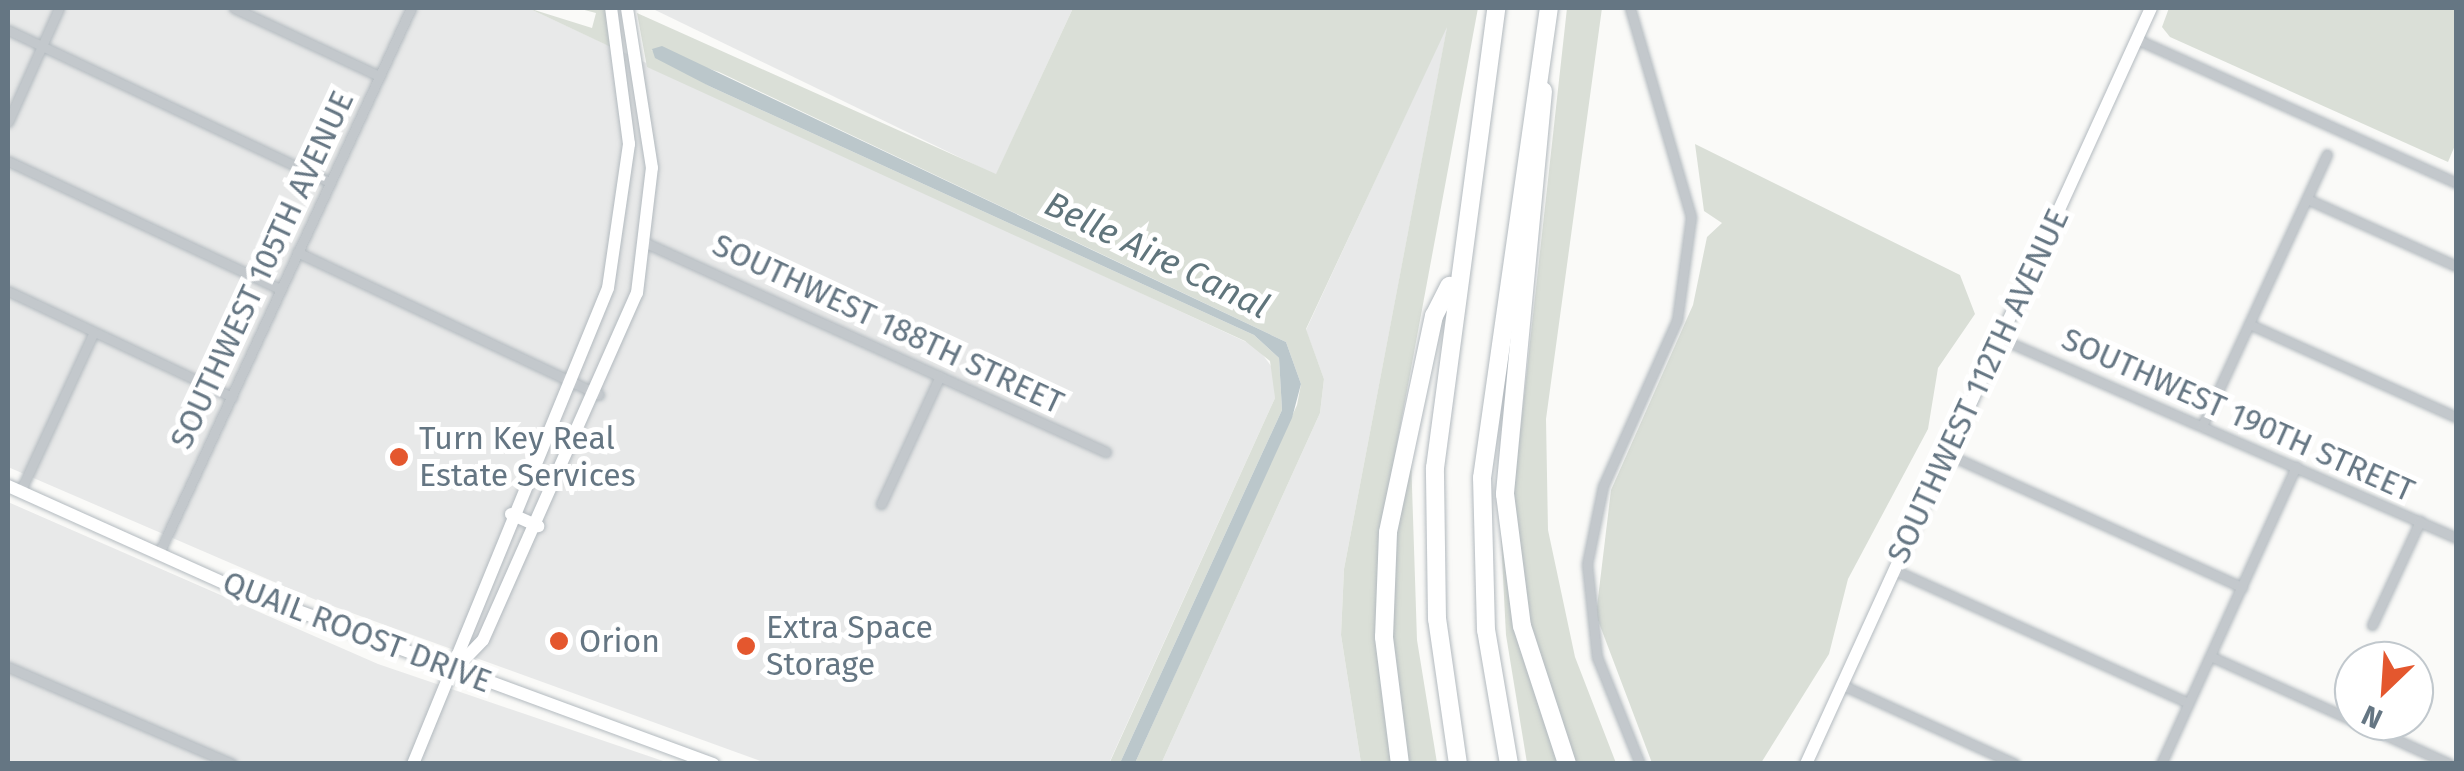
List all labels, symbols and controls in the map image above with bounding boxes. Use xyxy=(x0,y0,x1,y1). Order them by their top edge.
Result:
street label: SOUTHWEST 105TH AVENUE xyxy=(162,85,362,455)
water label: Belle Aire Canal xyxy=(1038,183,1276,327)
street label: SOUTHWEST 112TH AVENUE xyxy=(1879,203,2077,569)
street label: SOUTHWEST 188TH STREET xyxy=(706,226,1070,422)
street label: SOUTHWEST 190TH STREET xyxy=(2056,320,2420,510)
place label: Turn Key Real Estate Services xyxy=(419,420,636,495)
marker: Turn Key Real Estate Services xyxy=(388,446,410,468)
street label: QUAIL ROOST DRIVE xyxy=(217,563,497,701)
place label: Extra Space Storage xyxy=(766,609,933,684)
place label: Orion xyxy=(579,622,660,660)
marker: Orion xyxy=(548,630,570,652)
marker: Extra Space Storage xyxy=(735,635,757,657)
north arrow xyxy=(2334,641,2434,741)
text: N xyxy=(2357,698,2387,736)

